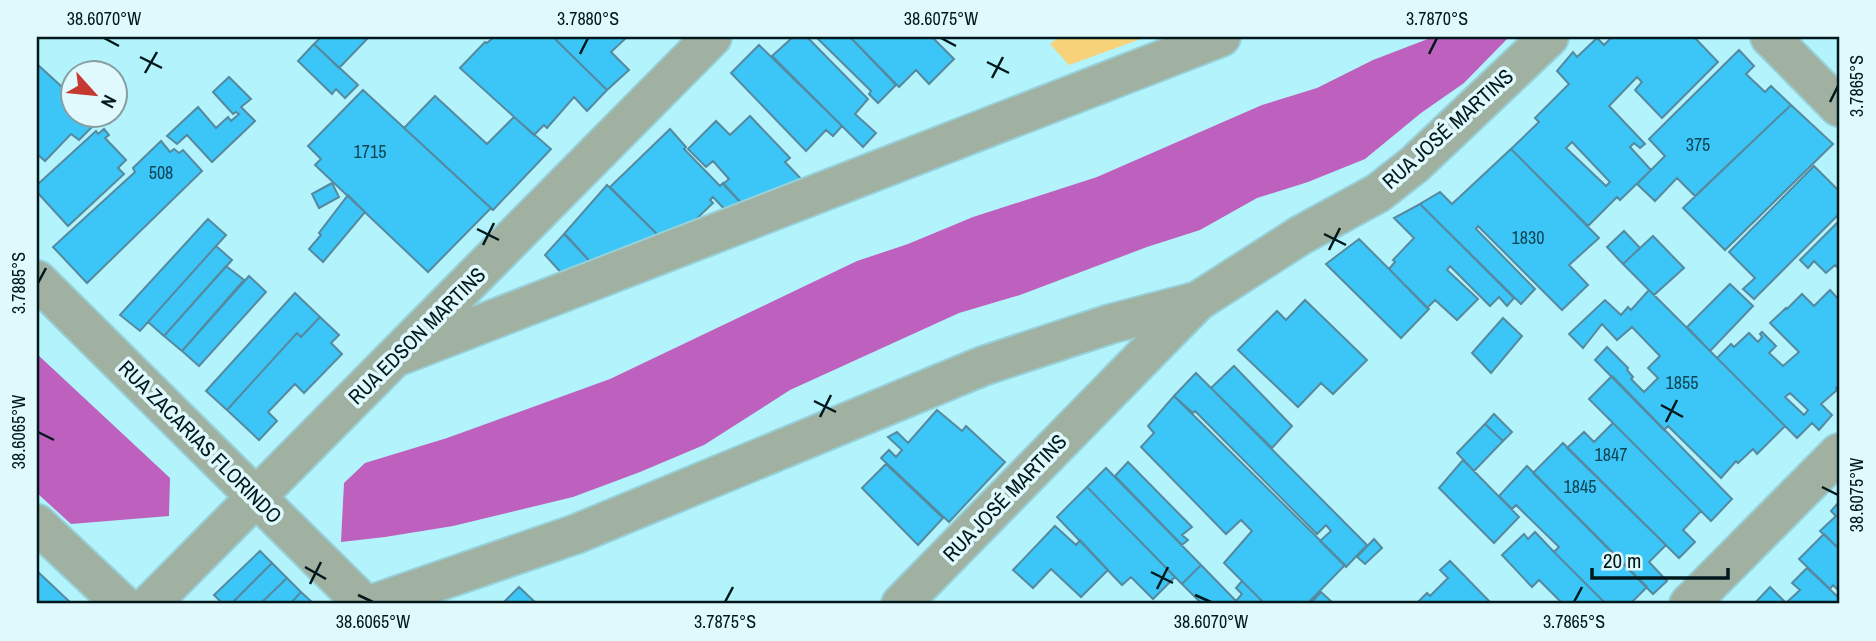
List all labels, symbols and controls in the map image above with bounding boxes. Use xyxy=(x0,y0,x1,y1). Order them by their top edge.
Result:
text: 38.6070°W xyxy=(67,6,141,31)
text: 3.7880°S xyxy=(557,6,619,31)
text: 38.6075°W xyxy=(904,6,978,31)
text: 3.7870°S xyxy=(1406,6,1468,31)
text: 3.7865°S xyxy=(1844,55,1869,117)
north arrow xyxy=(60,60,130,130)
street label: RUA JOSÉ MARTINS xyxy=(1376,62,1519,195)
text: N xyxy=(95,91,123,113)
house number: 375 xyxy=(1686,132,1710,157)
house number: 1715 xyxy=(354,139,386,164)
house number: 508 xyxy=(149,160,173,185)
house number: 1830 xyxy=(1512,225,1544,250)
text: 3.7885°S xyxy=(6,252,31,314)
street label: RUA EDSON MARTINS xyxy=(342,261,492,411)
street label: RUA ZACARIAS FLORINDO xyxy=(112,354,288,530)
house number: 1855 xyxy=(1666,370,1698,395)
text: 38.6065°W xyxy=(6,395,31,469)
street label: RUA JOSÉ MARTINS xyxy=(936,427,1073,568)
house number: 1847 xyxy=(1595,442,1627,467)
text: 38.6075°W xyxy=(1844,458,1869,532)
house number: 1845 xyxy=(1564,474,1596,499)
scale bar xyxy=(1592,536,1729,580)
text: 20 m xyxy=(1603,546,1641,575)
text: 38.6065°W xyxy=(336,609,410,634)
text: 3.7875°S xyxy=(694,609,756,634)
text: 38.6070°W xyxy=(1174,609,1248,634)
text: 3.7865°S xyxy=(1543,609,1605,634)

